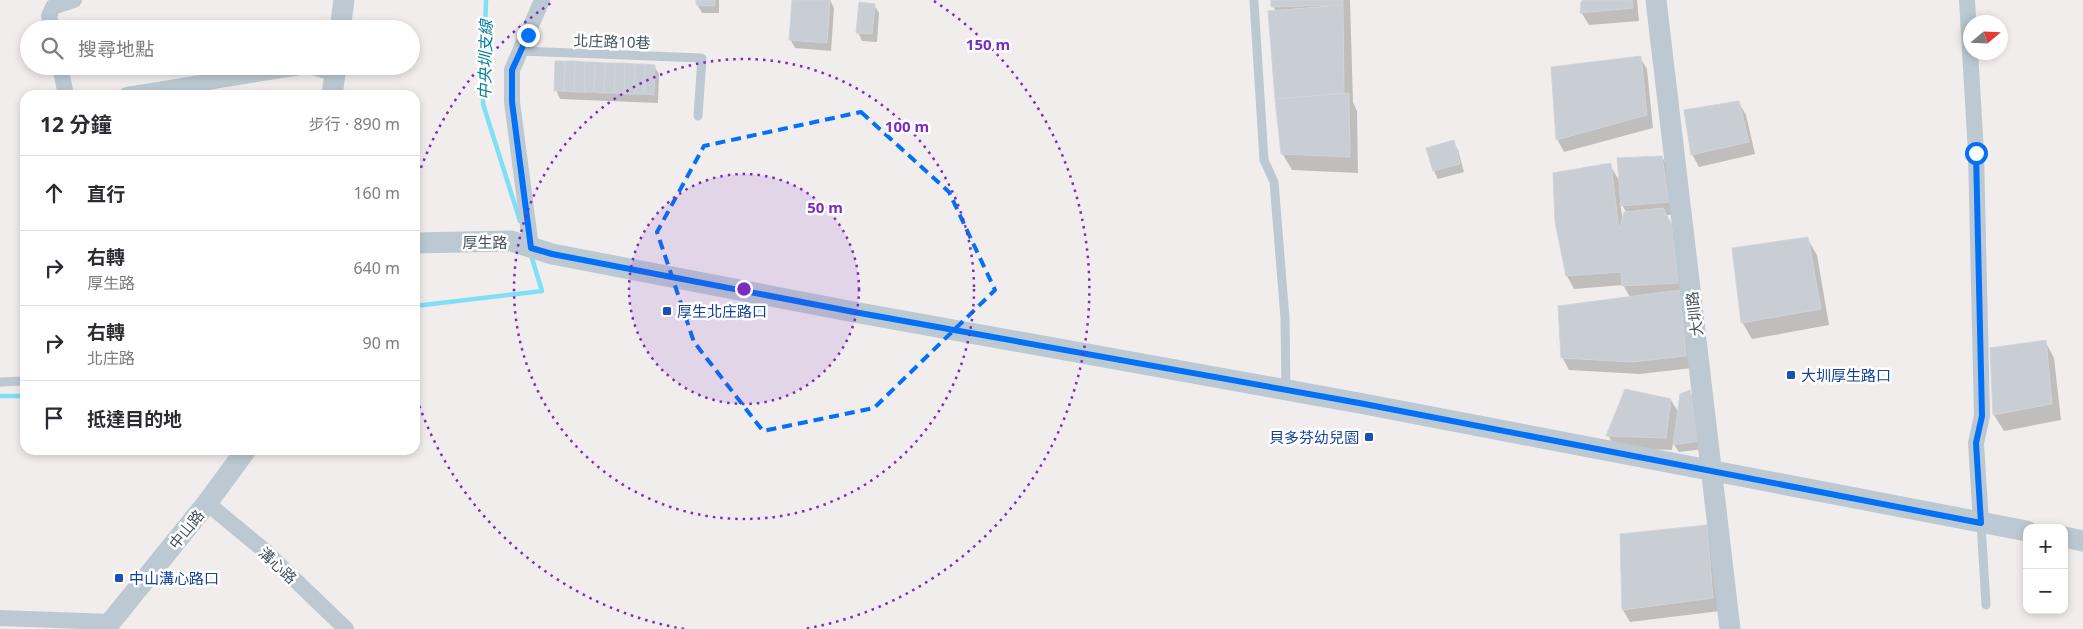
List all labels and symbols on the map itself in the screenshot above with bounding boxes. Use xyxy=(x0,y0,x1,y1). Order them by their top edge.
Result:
north arrow xyxy=(1963,15,2008,60)
water label: 中央圳支線 xyxy=(473,18,497,100)
route end xyxy=(517,24,540,47)
street label: 北庄路10巷 xyxy=(573,30,651,52)
text: 150 m xyxy=(966,34,1010,54)
text: 100 m xyxy=(885,116,929,136)
route start xyxy=(1965,142,1988,165)
text: 50 m xyxy=(807,197,843,217)
street label: 厚生路 xyxy=(462,232,508,252)
centre of rings xyxy=(735,280,753,298)
street label: 大圳路 xyxy=(1681,290,1707,338)
place label: 厚生北庄路口 xyxy=(677,301,767,321)
marker: 厚生北庄路口 xyxy=(661,305,673,317)
place label: 大圳厚生路口 xyxy=(1801,365,1891,385)
marker: 大圳厚生路口 xyxy=(1785,369,1797,381)
place label: 貝多芬幼兒園 xyxy=(1269,427,1359,447)
marker: 貝多芬幼兒園 xyxy=(1363,431,1375,443)
street label: 中山路 xyxy=(164,505,208,553)
street label: 溝心路 xyxy=(255,542,301,588)
place label: 中山溝心路口 xyxy=(129,568,219,588)
marker: 中山溝心路口 xyxy=(113,572,125,584)

